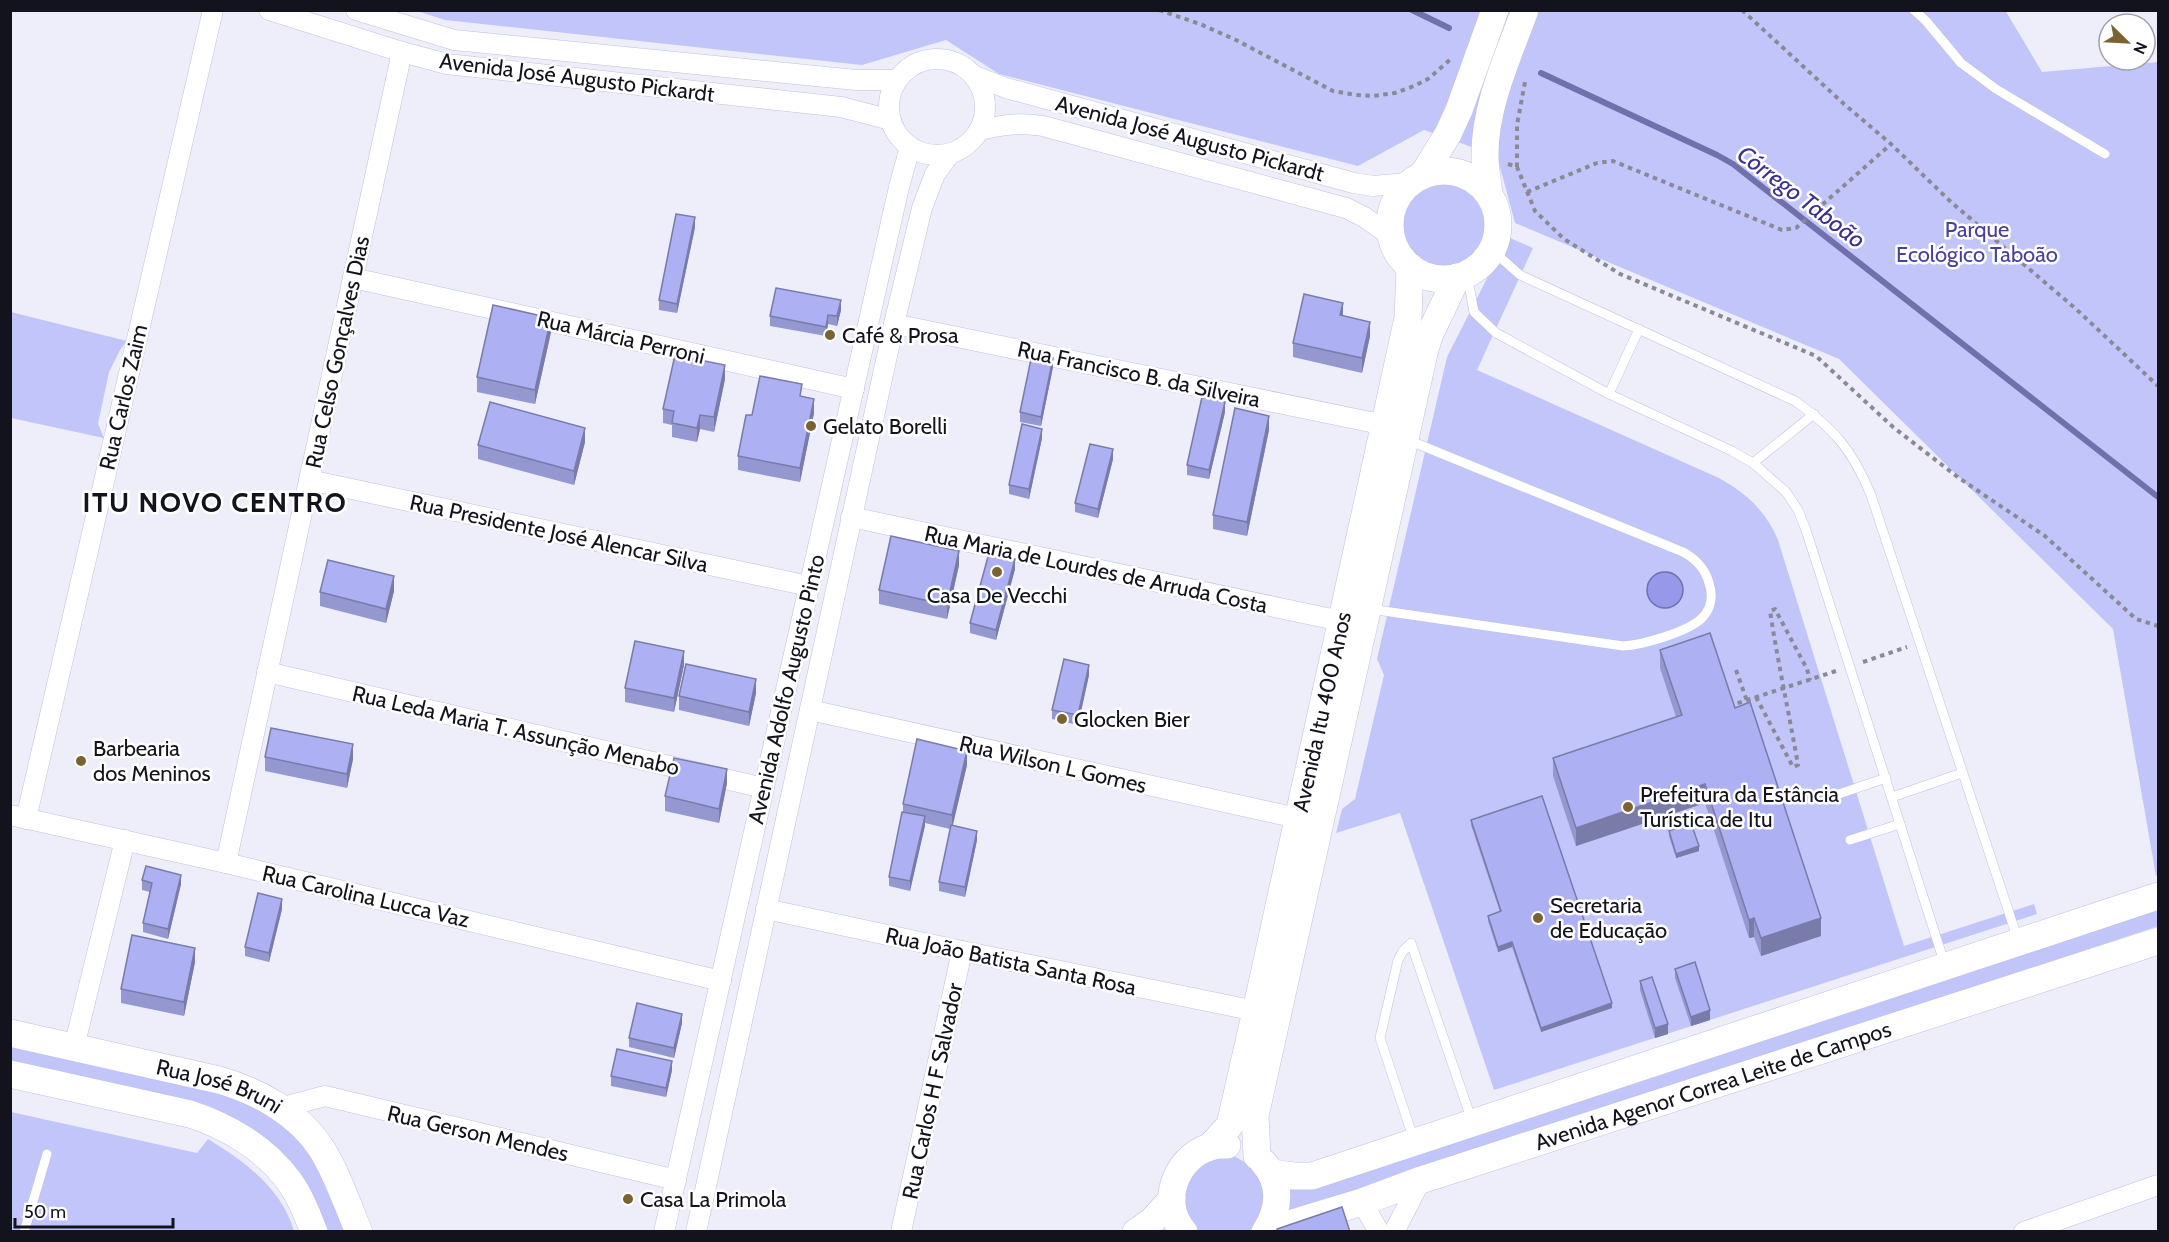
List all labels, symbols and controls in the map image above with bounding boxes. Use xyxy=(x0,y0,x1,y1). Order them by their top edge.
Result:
north arrow xyxy=(2097,12,2157,72)
text: N xyxy=(2129,39,2151,57)
street label: Avenida José Augusto Pickardt xyxy=(438,47,716,108)
street label: Avenida José Augusto Pickardt xyxy=(1053,90,1327,187)
water label: Córrego Taboão xyxy=(1732,139,1871,254)
park label: Parque Ecológico Taboão xyxy=(1896,216,2058,268)
street label: Rua Celso Gonçalves Dias xyxy=(300,234,375,471)
street label: Rua Márcia Perroni xyxy=(534,305,707,370)
street label: Rua Carlos Zaim xyxy=(94,322,153,473)
place label: Café & Prosa xyxy=(842,322,959,349)
marker: Café & Prosa xyxy=(823,328,837,342)
street label: Rua Francisco B. da Silveira xyxy=(1015,336,1263,414)
place label: Gelato Borelli xyxy=(823,413,947,440)
marker: Gelato Borelli xyxy=(804,419,818,433)
district label: ITU NOVO CENTRO xyxy=(83,485,347,519)
street label: Rua Presidente José Alencar Silva xyxy=(407,489,711,578)
street label: Rua Maria de Lourdes de Arruda Costa xyxy=(922,520,1270,619)
street label: Avenida Adolfo Augusto Pinto xyxy=(742,552,831,826)
marker: Casa De Vecchi xyxy=(990,565,1004,579)
place label: Casa De Vecchi xyxy=(927,582,1067,609)
street label: Avenida Itu 400 Anos xyxy=(1287,609,1357,815)
street label: Rua Leda Maria T. Assunção Menabo xyxy=(350,680,682,781)
place label: Glocken Bier xyxy=(1074,706,1190,733)
marker: Glocken Bier xyxy=(1055,712,1069,726)
street label: Rua Wilson L Gomes xyxy=(957,730,1149,799)
place label: Barbearia dos Meninos xyxy=(93,735,211,787)
marker: Barbearia dos Meninos xyxy=(74,754,88,768)
place label: Prefeitura da Estância Turística de Itu xyxy=(1640,781,1839,833)
marker: Prefeitura da Estância Turística de Itu xyxy=(1621,800,1635,814)
street label: Rua Carolina Lucca Vaz xyxy=(260,860,472,933)
place label: Secretaria de Educação xyxy=(1550,892,1667,944)
marker: Secretaria de Educação xyxy=(1531,911,1545,925)
street label: Rua João Batista Santa Rosa xyxy=(883,922,1139,1001)
street label: Rua Carlos H F Salvador xyxy=(896,981,969,1202)
street label: Avenida Agenor Correa Leite de Campos xyxy=(1531,1016,1894,1156)
street label: Rua José Bruni xyxy=(154,1053,287,1119)
street label: Rua Gerson Mendes xyxy=(385,1100,571,1167)
place label: Casa La Primola xyxy=(640,1186,787,1213)
scale bar xyxy=(15,1191,172,1229)
marker: Casa La Primola xyxy=(621,1192,635,1206)
text: 50 m xyxy=(24,1201,66,1223)

